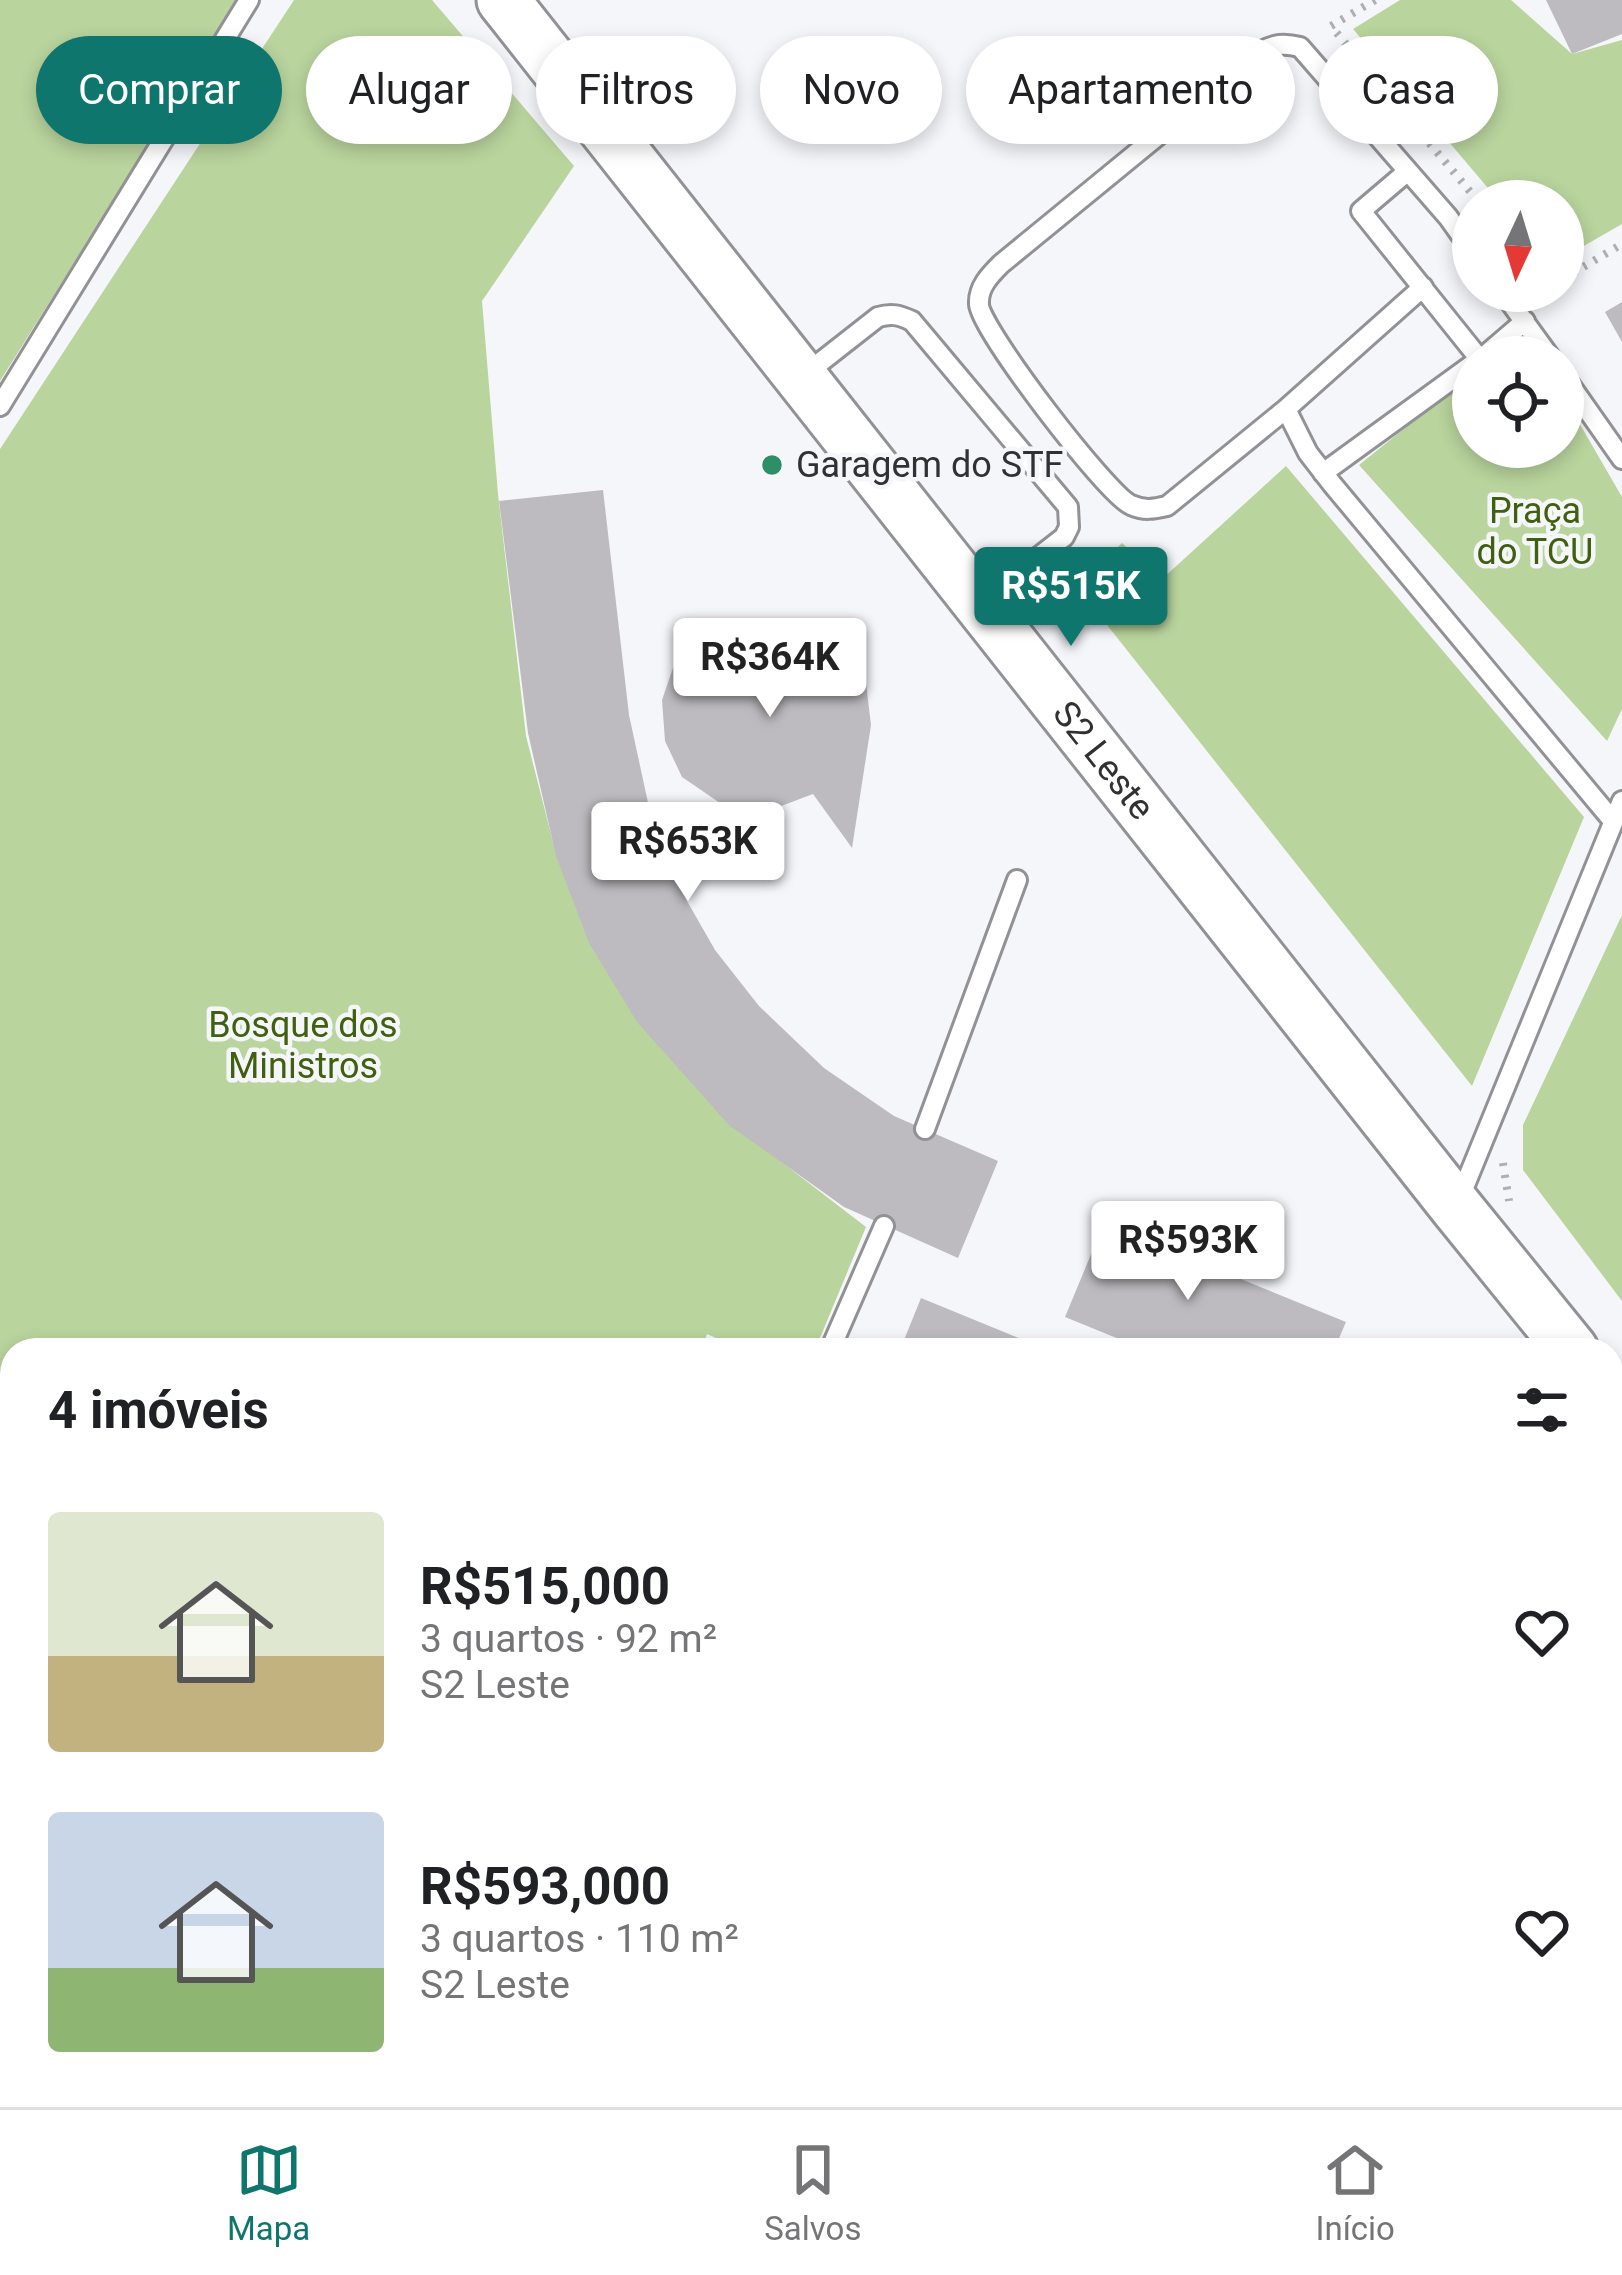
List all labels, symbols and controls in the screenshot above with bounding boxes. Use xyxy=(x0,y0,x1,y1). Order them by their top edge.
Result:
chip: Comprar xyxy=(36,36,282,144)
chip: Alugar xyxy=(306,36,512,144)
chip: Filtros xyxy=(536,36,736,144)
chip: Novo xyxy=(760,36,942,144)
chip: Apartamento xyxy=(966,36,1295,144)
chip: Casa xyxy=(1319,36,1498,144)
north arrow xyxy=(1452,180,1584,312)
map controls xyxy=(1452,180,1584,468)
button: locate xyxy=(1452,336,1584,468)
place label: Garagem do STF xyxy=(796,444,1064,486)
marker: Garagem do STF xyxy=(759,452,785,478)
park label: Praça do TCU xyxy=(1477,490,1593,573)
pin: R$515K xyxy=(973,547,1169,649)
text: R$515K xyxy=(1001,563,1141,609)
pin: R$364K xyxy=(672,618,868,720)
text: R$364K xyxy=(700,634,840,680)
street label: S2 Leste xyxy=(1044,693,1163,828)
pin: R$653K xyxy=(590,802,786,904)
text: R$653K xyxy=(618,818,758,864)
park label: Bosque dos Ministros xyxy=(208,1004,398,1087)
pin: R$593K xyxy=(1090,1201,1286,1303)
text: R$593K xyxy=(1118,1217,1258,1263)
icon: filters xyxy=(1509,1377,1575,1443)
text: 4 imóveis xyxy=(48,1381,269,1440)
text: R$515,000 xyxy=(420,1557,670,1616)
icon: home xyxy=(144,1560,288,1704)
icon: heart xyxy=(1509,1599,1575,1665)
text: 3 quartos · 92 m² xyxy=(420,1616,717,1662)
text: S2 Leste xyxy=(420,1662,570,1708)
text: R$593,000 xyxy=(420,1857,670,1916)
icon: home xyxy=(144,1860,288,2004)
icon: heart xyxy=(1509,1899,1575,1965)
text: 3 quartos · 110 m² xyxy=(420,1916,739,1962)
text: S2 Leste xyxy=(420,1962,570,2008)
tab: Mapa xyxy=(227,2137,310,2248)
tab: Salvos xyxy=(764,2137,861,2248)
tab: Início xyxy=(1315,2137,1395,2248)

